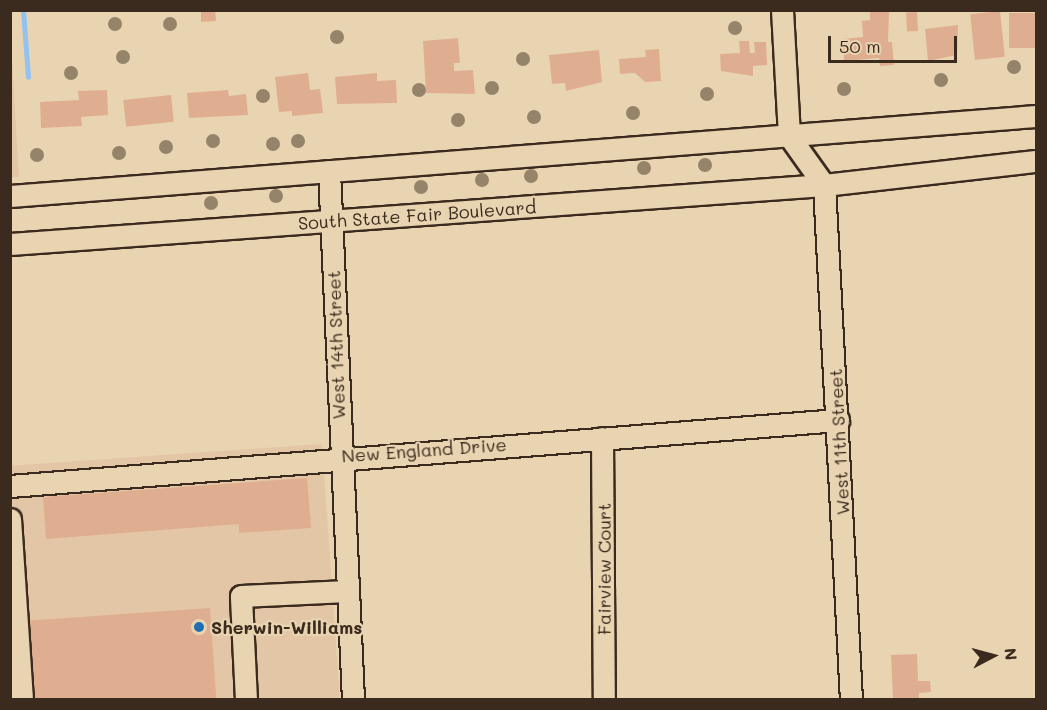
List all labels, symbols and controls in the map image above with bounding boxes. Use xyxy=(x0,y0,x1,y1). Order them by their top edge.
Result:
scale bar xyxy=(831,24,960,62)
text: 50 m xyxy=(839,34,881,58)
street label: South State Fair Boulevard xyxy=(297,196,537,234)
street label: West 14th Street xyxy=(323,270,349,420)
street label: West 11th Street xyxy=(824,368,854,516)
street label: New England Drive xyxy=(341,433,507,467)
street label: Fairview Court xyxy=(593,503,615,635)
place label: Sherwin-Williams xyxy=(211,616,362,638)
marker: Sherwin-Williams xyxy=(192,620,206,634)
north arrow xyxy=(963,626,1023,686)
text: N xyxy=(1000,647,1022,661)

